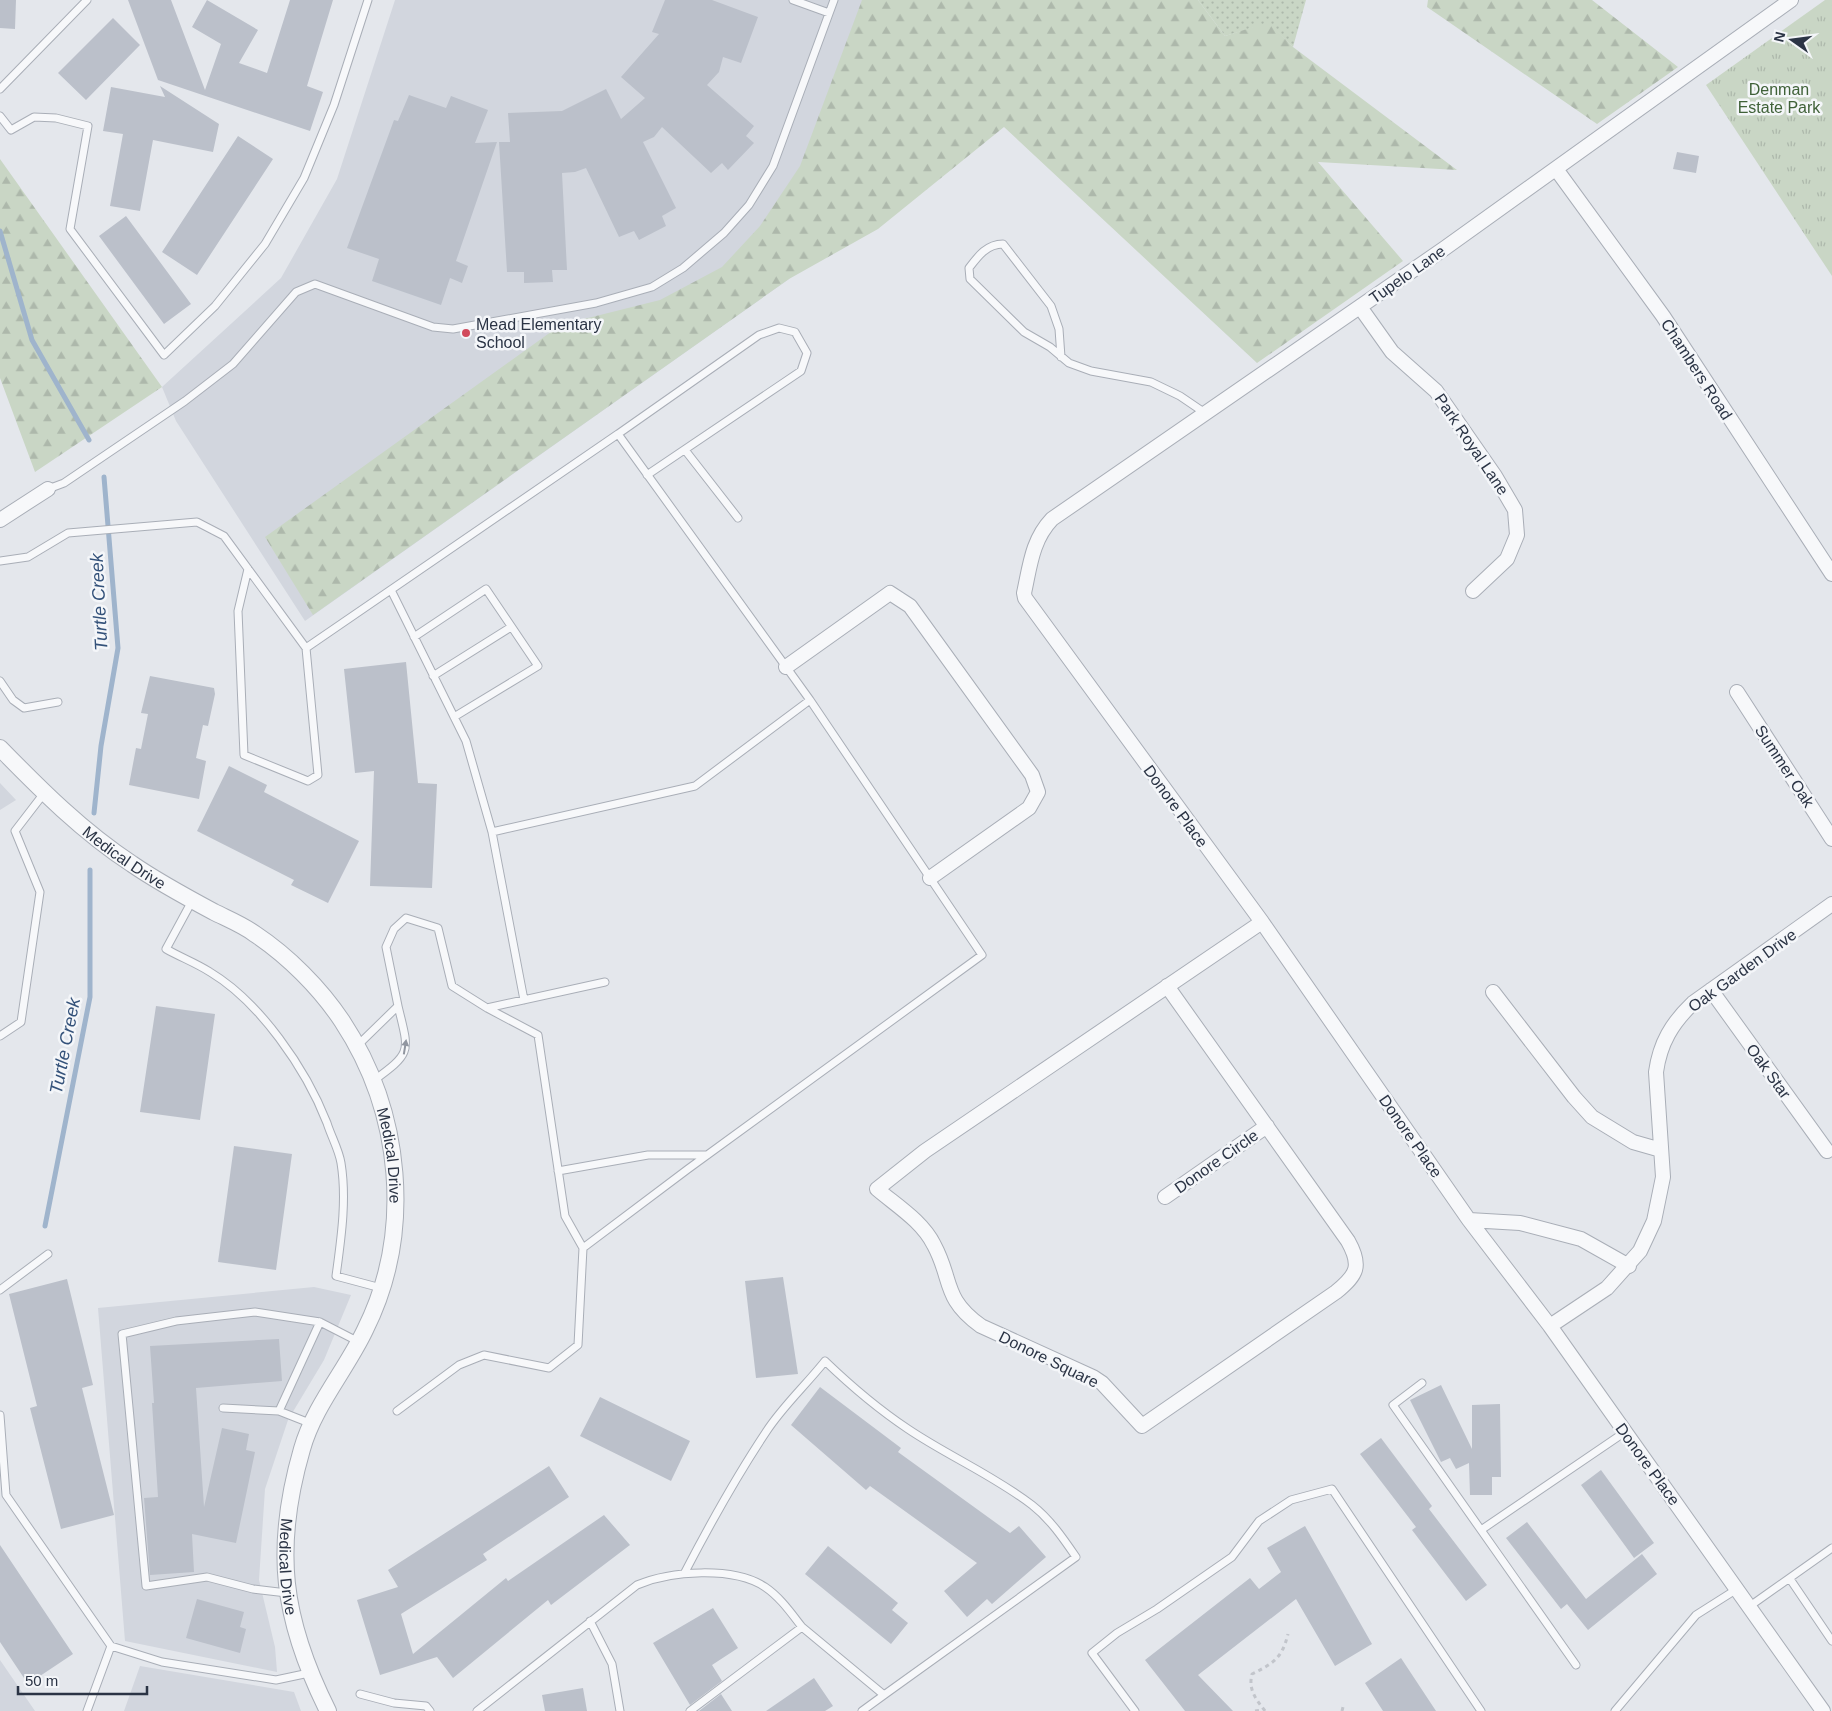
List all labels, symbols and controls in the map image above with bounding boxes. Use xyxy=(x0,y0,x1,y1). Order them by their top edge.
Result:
north arrow xyxy=(1767,15,1817,65)
text: N xyxy=(1770,30,1788,44)
park label: Denman Estate Park xyxy=(1738,81,1821,116)
street label: Tupelo Lane xyxy=(1366,242,1448,307)
place label: Mead Elementary School xyxy=(476,316,601,351)
street label: Chambers Road xyxy=(1658,316,1735,423)
marker: Mead Elementary School xyxy=(460,327,472,339)
street label: Park Royal Lane xyxy=(1431,390,1512,498)
water label: Turtle Creek xyxy=(86,552,112,651)
street label: Summer Oak xyxy=(1752,722,1818,811)
street label: Donore Place xyxy=(1140,762,1211,851)
street label: Medical Drive xyxy=(79,823,169,892)
street label: Oak Garden Drive xyxy=(1685,926,1800,1015)
water label: Turtle Creek xyxy=(46,995,84,1096)
one-way arrow xyxy=(401,1039,409,1055)
street label: Oak Star xyxy=(1743,1041,1794,1102)
street label: Donore Place xyxy=(1376,1092,1445,1181)
street label: Medical Drive xyxy=(374,1106,403,1204)
street label: Donore Circle xyxy=(1171,1126,1261,1196)
street label: Donore Square xyxy=(996,1328,1101,1391)
street label: Donore Place xyxy=(1612,1420,1683,1509)
street label: Medical Drive xyxy=(276,1517,300,1617)
scale bar xyxy=(18,1664,146,1696)
text: 50 m xyxy=(25,1672,58,1689)

